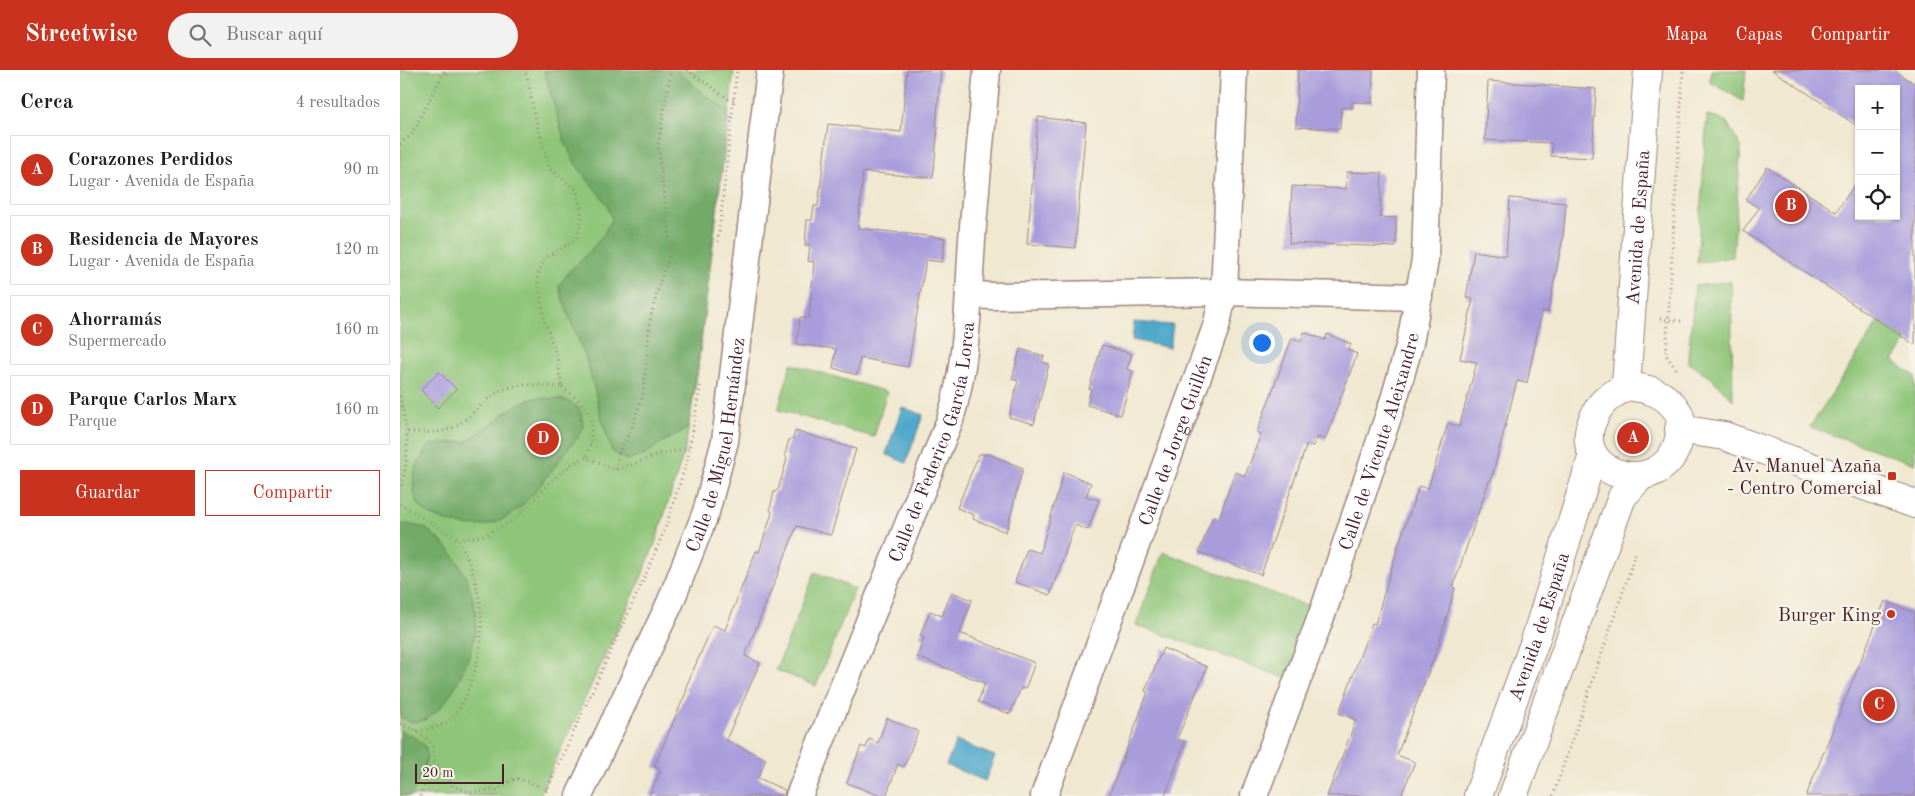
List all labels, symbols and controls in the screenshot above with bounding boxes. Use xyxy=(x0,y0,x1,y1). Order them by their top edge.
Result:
search box xyxy=(168,13,518,58)
icon: search xyxy=(186,21,214,49)
text: Streetwise xyxy=(25,23,138,47)
text: Buscar aquí xyxy=(226,26,322,45)
text: Mapa xyxy=(1665,26,1708,44)
text: Capas xyxy=(1736,26,1783,44)
text: Compartir xyxy=(1811,26,1890,44)
map controls xyxy=(1855,85,1900,220)
button: + xyxy=(1855,85,1900,130)
text: Cerca xyxy=(20,92,73,113)
text: 4 resultados xyxy=(296,95,380,111)
button: − xyxy=(1855,130,1900,175)
street label: Avenida de España xyxy=(1625,149,1654,306)
text: Corazones Perdidos xyxy=(68,151,233,170)
text: A xyxy=(31,162,43,178)
text: 90 m xyxy=(343,162,379,178)
text: Lugar · Avenida de España xyxy=(68,174,255,190)
button: locate xyxy=(1855,175,1900,220)
pin: B xyxy=(1775,187,1807,225)
text: Residencia de Mayores xyxy=(68,231,258,250)
text: B xyxy=(31,242,43,258)
text: 120 m xyxy=(334,242,379,258)
text: Lugar · Avenida de España xyxy=(68,254,255,270)
text: Ahorramás xyxy=(68,311,162,330)
street label: Calle de Federico García Lorca xyxy=(887,321,979,566)
text: C xyxy=(32,322,42,338)
text: 160 m xyxy=(334,322,379,338)
your location xyxy=(1249,330,1275,356)
street label: Calle de Vicente Aleixandre xyxy=(1337,332,1424,553)
text: Supermercado xyxy=(68,334,166,350)
street label: Calle de Miguel Hernández xyxy=(684,337,749,556)
street label: Calle de Jorge Guillén xyxy=(1137,353,1217,529)
text: Parque Carlos Marx xyxy=(68,391,237,410)
text: D xyxy=(31,402,43,418)
text: 160 m xyxy=(334,402,379,418)
text: Parque xyxy=(68,414,117,430)
pin: A xyxy=(1617,419,1649,457)
pin: D xyxy=(527,420,559,458)
place label: Av. Manuel Azaña - Centro Comercial xyxy=(1727,458,1883,499)
button: Guardar xyxy=(20,470,195,516)
button: Compartir xyxy=(205,470,380,516)
marker: Av. Manuel Azaña - Centro Comercial xyxy=(1886,470,1898,482)
street label: Avenida de España xyxy=(1507,550,1574,704)
place label: Burger King xyxy=(1778,607,1882,626)
marker: Burger King xyxy=(1885,608,1897,620)
pin: C xyxy=(1863,686,1895,724)
scale bar xyxy=(415,761,504,784)
text: 20 m xyxy=(422,766,453,780)

